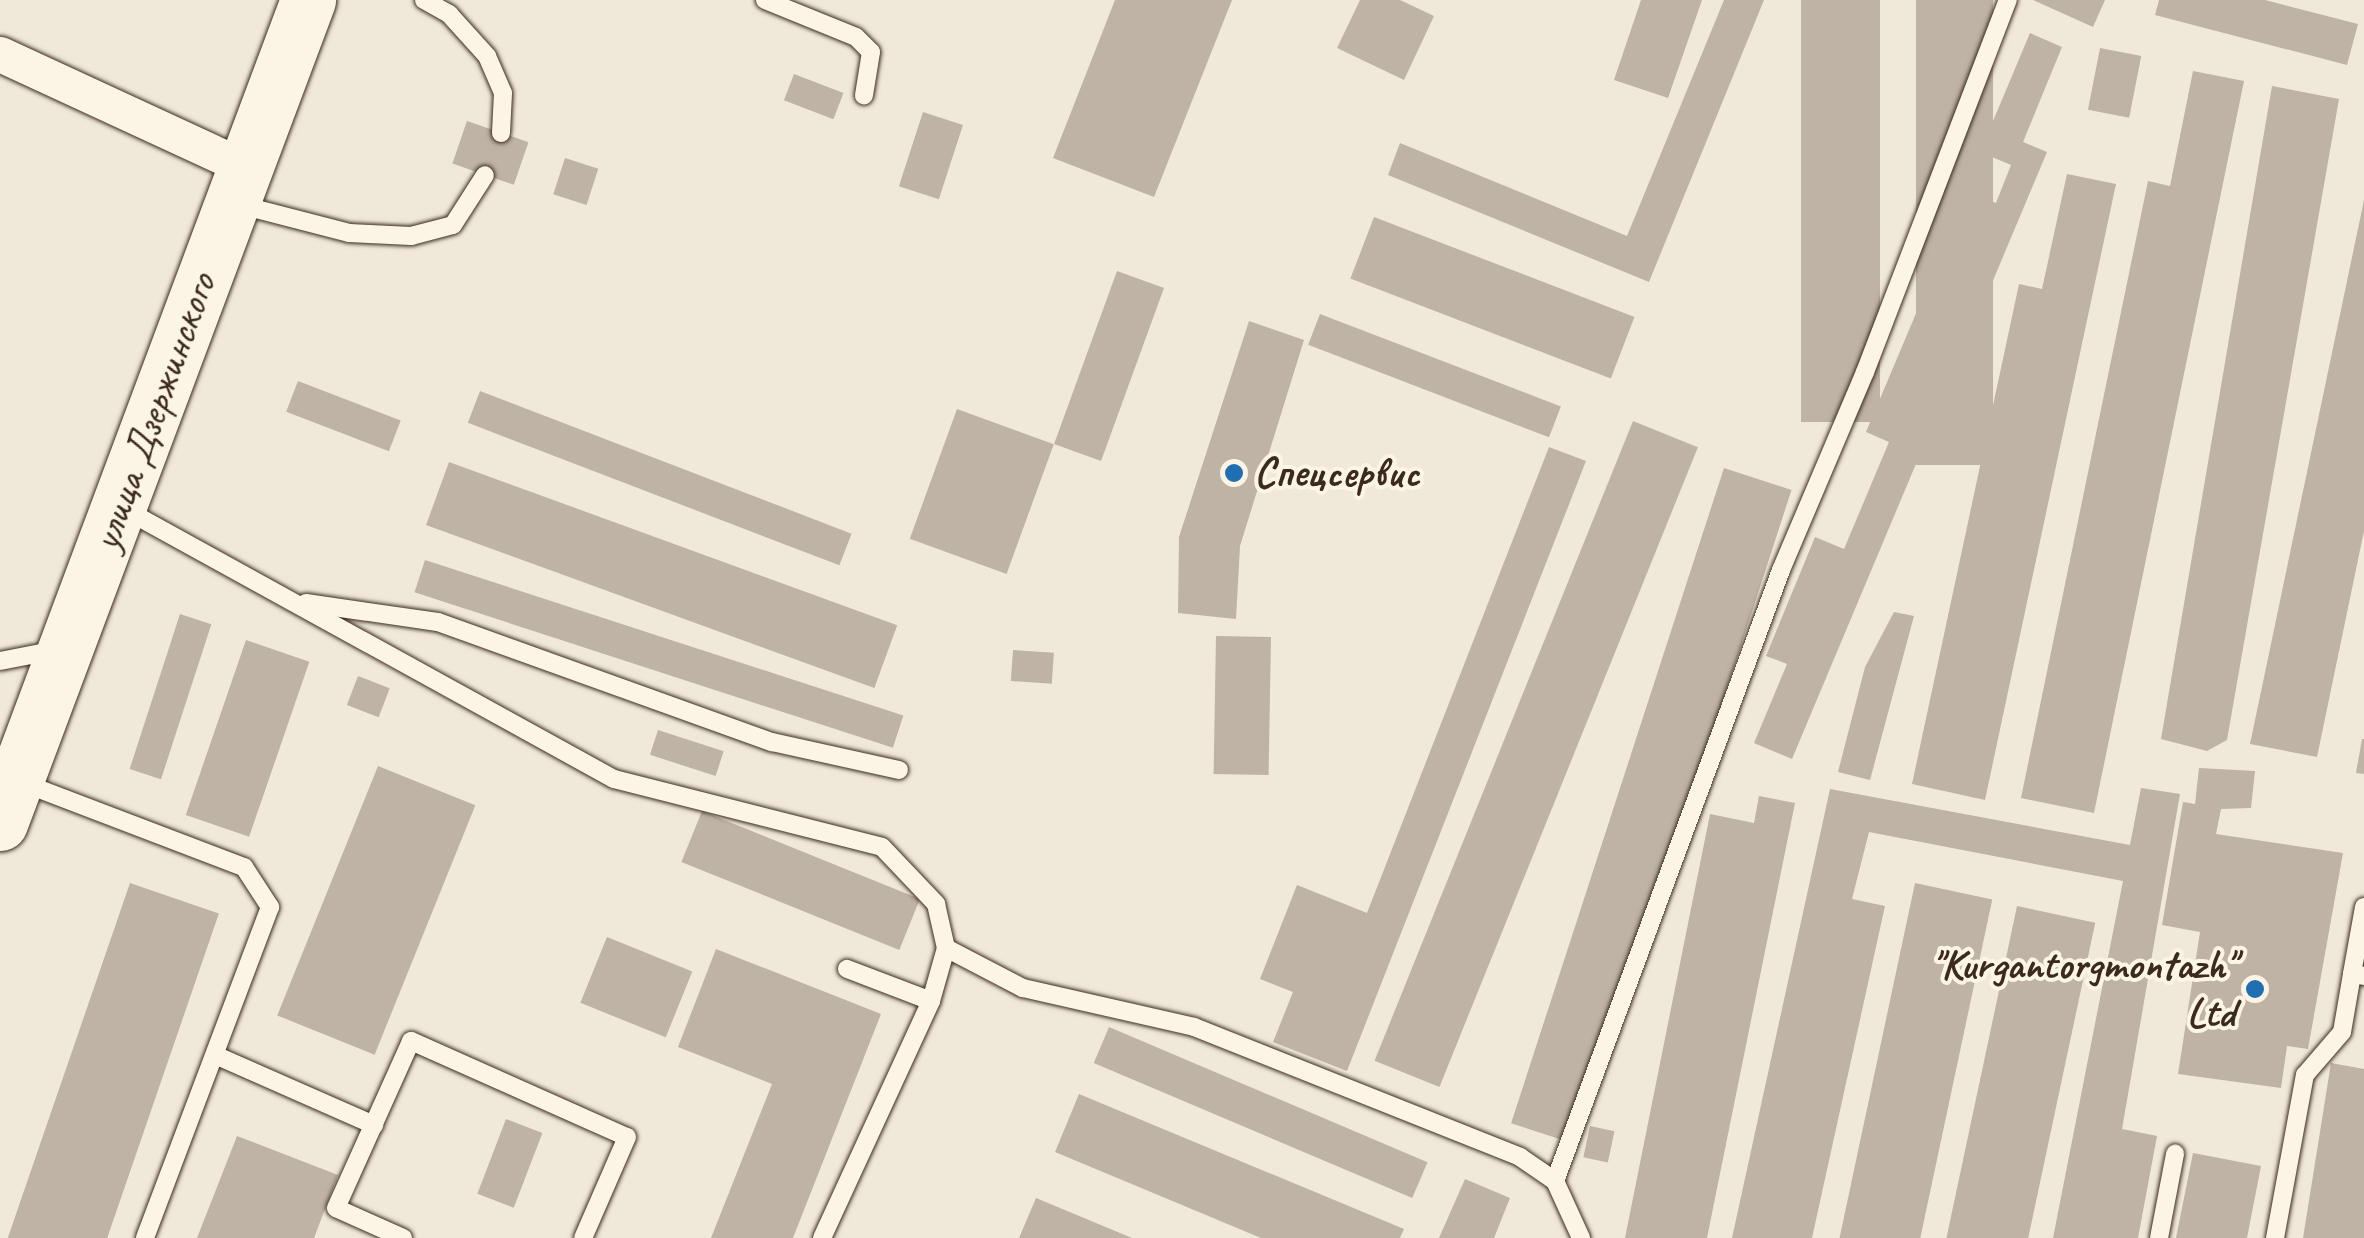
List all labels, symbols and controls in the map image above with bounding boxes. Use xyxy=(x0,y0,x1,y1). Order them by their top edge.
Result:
street label: улица Дзержинского xyxy=(81,268,227,556)
place label: Спецсервис xyxy=(1254,448,1420,498)
marker: Спецсервис xyxy=(1223,462,1245,484)
place label: "Kurgantorgmontazh" Ltd xyxy=(1931,940,2235,1038)
marker: "Kurgantorgmontazh" Ltd xyxy=(2244,978,2266,1000)

